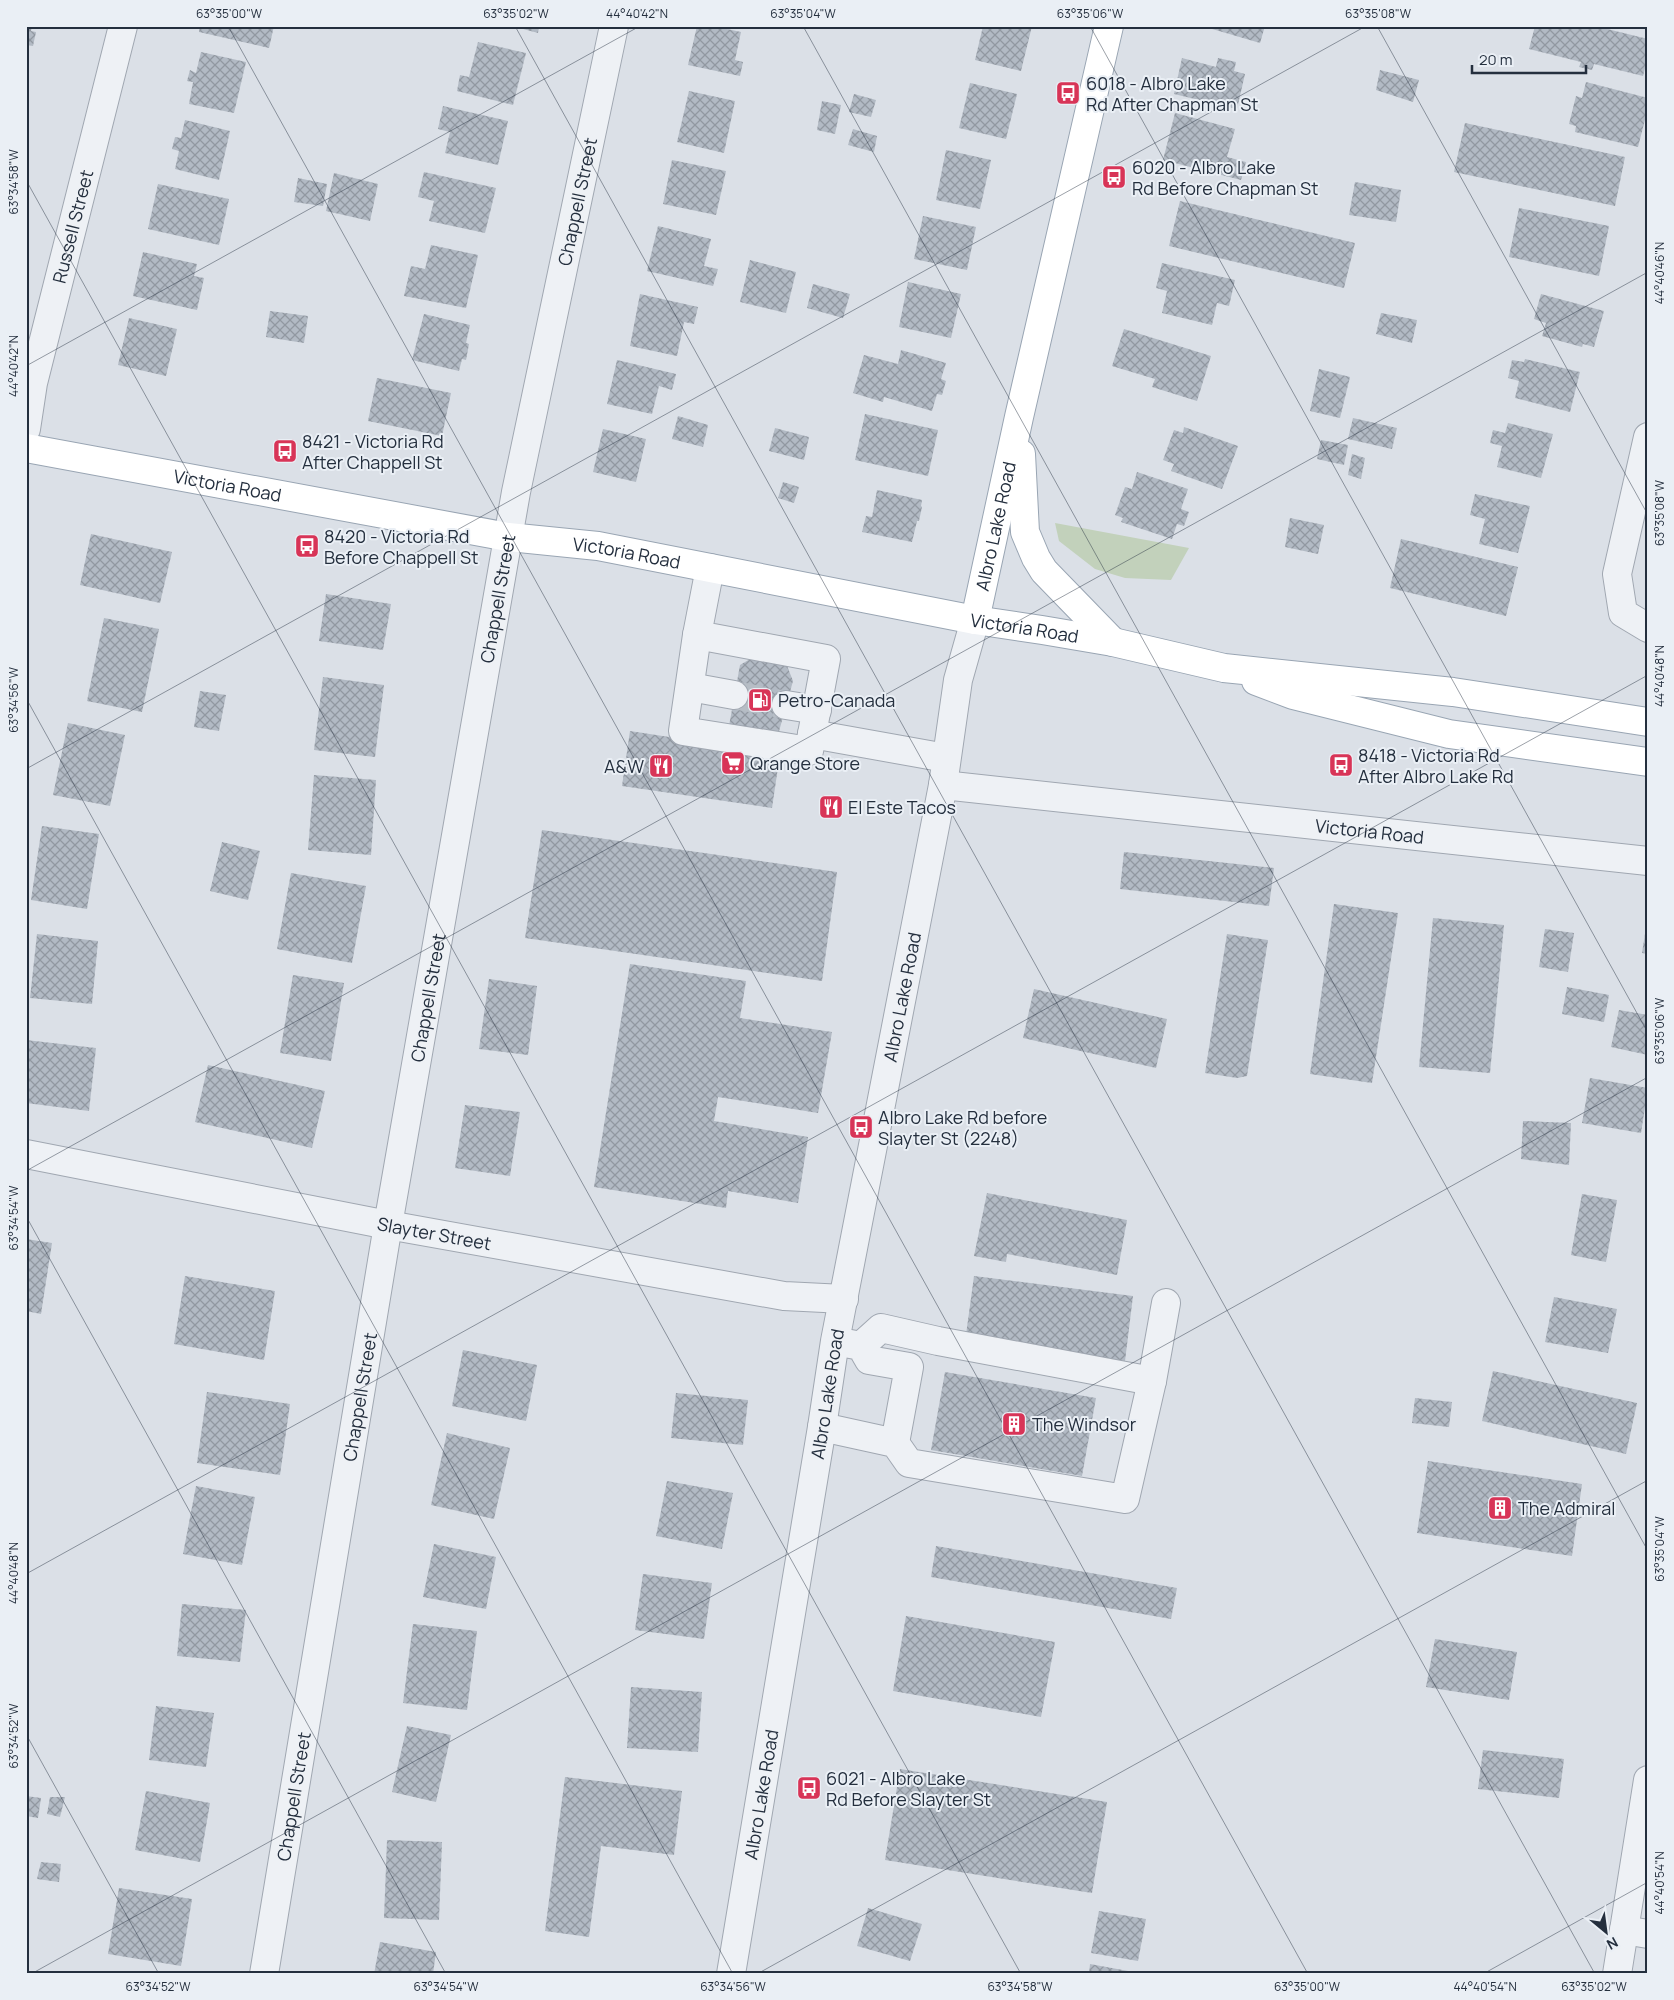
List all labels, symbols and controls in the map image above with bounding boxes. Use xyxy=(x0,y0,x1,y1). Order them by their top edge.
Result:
text: 63°35'00"W xyxy=(196,5,263,22)
text: 63°35'02"W xyxy=(483,5,550,22)
text: 44°40'42"N xyxy=(606,5,668,22)
text: 63°35'04"W xyxy=(770,5,837,22)
text: 63°35'06"W xyxy=(1057,5,1124,22)
text: 63°35'08"W xyxy=(1345,5,1412,22)
scale bar xyxy=(1472,42,1585,74)
text: 20 m xyxy=(1479,49,1512,70)
place label: 6018 - Albro Lake Rd After Chapman St xyxy=(1086,71,1259,116)
bus stop icon: 6018 - Albro Lake Rd After Chapman St xyxy=(1055,80,1081,106)
street label: Chappell Street xyxy=(552,135,602,268)
text: 63°34'58"W xyxy=(5,149,22,215)
place label: 6020 - Albro Lake Rd Before Chapman St xyxy=(1132,155,1318,200)
bus stop icon: 6020 - Albro Lake Rd Before Chapman St xyxy=(1101,164,1127,190)
street label: Russell Street xyxy=(47,167,98,286)
text: 44°40'46"N xyxy=(1651,242,1668,304)
text: 44°40'42"N xyxy=(5,335,22,397)
place label: 8421 - Victoria Rd After Chappell St xyxy=(302,429,444,474)
bus stop icon: 8421 - Victoria Rd After Chappell St xyxy=(272,438,298,464)
street label: Albro Lake Road xyxy=(970,459,1021,593)
street label: Victoria Road xyxy=(172,464,283,507)
text: 63°35'08"W xyxy=(1651,479,1668,546)
place label: 8420 - Victoria Rd Before Chappell St xyxy=(324,524,478,569)
street label: Chappell Street xyxy=(474,532,520,665)
street label: Victoria Road xyxy=(572,532,683,574)
bus stop icon: 8420 - Victoria Rd Before Chappell St xyxy=(294,533,320,559)
street label: Victoria Road xyxy=(969,607,1081,648)
text: 44°40'48"N xyxy=(1651,645,1668,707)
text: 63°34'56"W xyxy=(5,666,22,733)
fuel station icon: Petro-Canada xyxy=(747,687,773,713)
place label: Petro-Canada xyxy=(778,688,895,712)
place label: 8418 - Victoria Rd After Albro Lake Rd xyxy=(1358,743,1514,788)
supermarket icon: Qrange Store xyxy=(720,750,746,776)
place label: Qrange Store xyxy=(750,751,860,775)
bus stop icon: 8418 - Victoria Rd After Albro Lake Rd xyxy=(1328,752,1354,778)
restaurant icon: A&W xyxy=(648,753,674,779)
place label: A&W xyxy=(604,754,644,778)
restaurant icon: El Este Tacos xyxy=(818,794,844,820)
place label: El Este Tacos xyxy=(848,795,956,819)
street label: Victoria Road xyxy=(1314,813,1425,849)
street label: Albro Lake Road xyxy=(878,930,926,1064)
street label: Chappell Street xyxy=(405,931,451,1064)
text: 63°35'06"W xyxy=(1651,997,1668,1064)
place label: Albro Lake Rd before Slayter St (2248) xyxy=(878,1105,1047,1150)
bus stop icon: Albro Lake Rd before Slayter St (2248) xyxy=(848,1114,874,1140)
text: 63°34'54"W xyxy=(5,1185,22,1250)
street label: Slayter Street xyxy=(375,1211,493,1255)
street label: Albro Lake Road xyxy=(805,1327,849,1461)
street label: Chappell Street xyxy=(337,1331,382,1463)
building icon: The Windsor xyxy=(1001,1411,1027,1437)
place label: The Windsor xyxy=(1032,1412,1137,1436)
building icon: The Admiral xyxy=(1487,1495,1513,1521)
place label: The Admiral xyxy=(1518,1496,1615,1520)
text: 63°35'04"W xyxy=(1651,1515,1668,1582)
text: 44°40'48"N xyxy=(5,1542,22,1604)
text: 63°34'52"W xyxy=(5,1703,22,1768)
street label: Albro Lake Road xyxy=(738,1728,784,1861)
street label: Chappell Street xyxy=(271,1730,316,1863)
place label: 6021 - Albro Lake Rd Before Slayter St xyxy=(826,1766,991,1811)
bus stop icon: 6021 - Albro Lake Rd Before Slayter St xyxy=(796,1775,822,1801)
text: 44°40'54"N xyxy=(1651,1851,1668,1915)
north arrow xyxy=(1582,1908,1632,1958)
text: N xyxy=(1604,1933,1622,1955)
text: 63°34'52"W xyxy=(126,1978,191,1995)
text: 63°34'54"W xyxy=(414,1978,479,1995)
text: 63°34'56"W xyxy=(700,1978,767,1995)
text: 63°34'58"W xyxy=(987,1978,1053,1995)
text: 63°35'00"W xyxy=(1274,1978,1341,1995)
text: 44°40'54"N xyxy=(1453,1978,1517,1995)
text: 63°35'02"W xyxy=(1561,1978,1628,1995)

